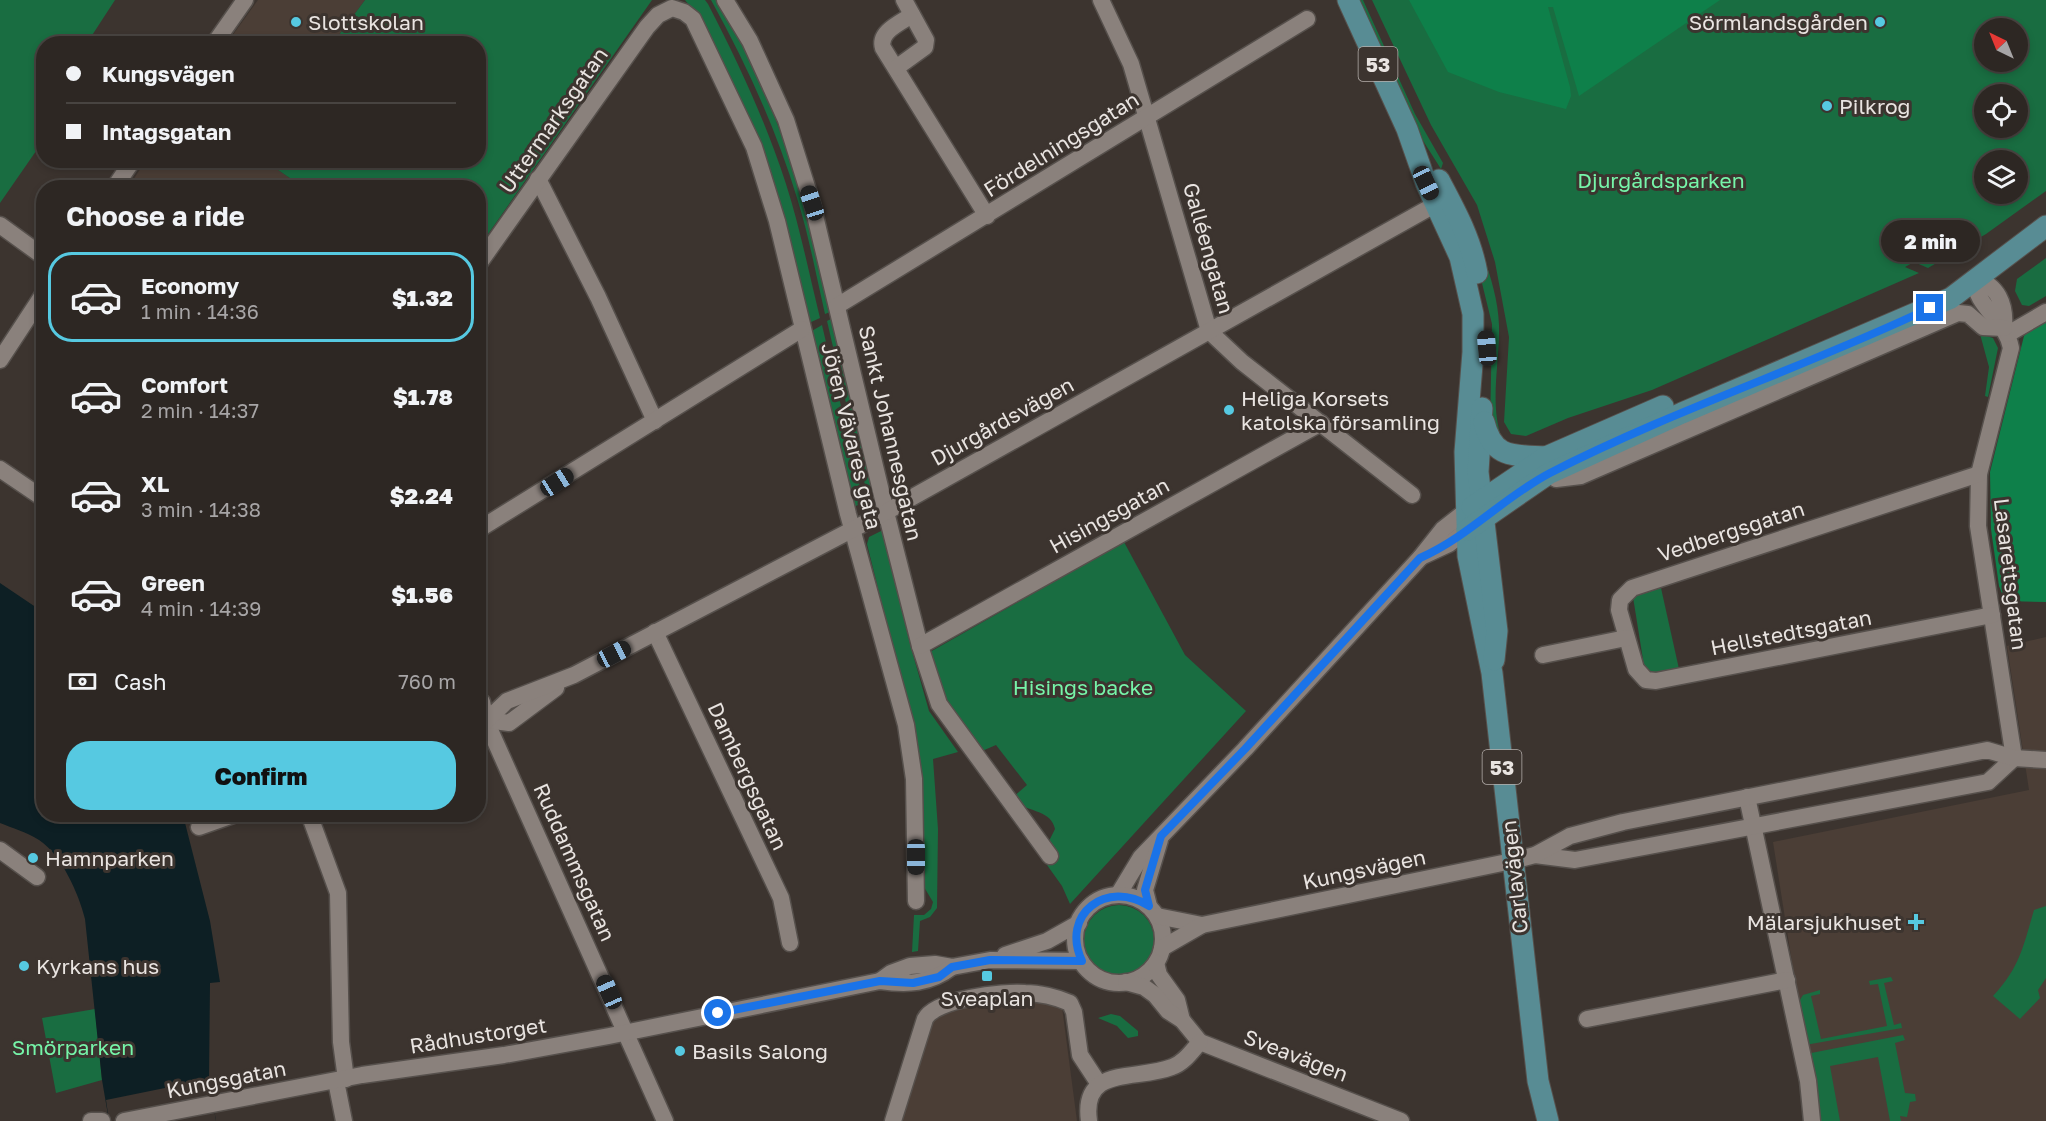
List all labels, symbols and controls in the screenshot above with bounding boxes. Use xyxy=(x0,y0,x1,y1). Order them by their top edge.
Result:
place label: Slottskolan xyxy=(308,9,424,35)
place label: Sörmlandsgården xyxy=(1689,9,1868,35)
marker: Slottskolan xyxy=(289,15,303,29)
marker: Sörmlandsgården xyxy=(1873,15,1887,29)
north arrow xyxy=(1974,18,2028,72)
map controls xyxy=(1974,18,2028,204)
street label: Uttermarksgatan xyxy=(493,42,613,198)
road number: 53 xyxy=(1358,47,1398,81)
text: Kungsvägen xyxy=(102,60,235,87)
button: locate xyxy=(1974,84,2028,138)
street label: Fördelningsgatan xyxy=(979,86,1143,202)
place label: Pilkrog xyxy=(1839,93,1910,119)
marker: Pilkrog xyxy=(1820,99,1834,113)
text: Intagsgatan xyxy=(102,118,231,145)
button: layers xyxy=(1974,150,2028,204)
car xyxy=(1410,163,1442,203)
park label: Djurgårdsparken xyxy=(1577,167,1745,193)
street label: Galléengatan xyxy=(1178,180,1240,316)
car xyxy=(798,183,826,223)
text: Choose a ride xyxy=(66,200,245,232)
callout: 2 min xyxy=(1880,221,1980,263)
text: 2 min xyxy=(1904,229,1957,253)
icon: car xyxy=(69,270,123,324)
text: Economy xyxy=(141,272,239,299)
text: $1.32 xyxy=(392,284,453,311)
route end xyxy=(1916,294,1943,321)
text: 1 min · 14:36 xyxy=(141,299,259,323)
street label: Sankt Johannesgatan xyxy=(854,323,928,543)
car xyxy=(1476,329,1498,367)
street label: Jören Vävares gata xyxy=(816,340,888,532)
icon: car xyxy=(69,369,123,423)
text: Comfort xyxy=(141,371,228,398)
street label: Djurgårdsvägen xyxy=(926,371,1078,471)
text: $1.78 xyxy=(393,383,453,410)
place label: Heliga Korsets katolska församling xyxy=(1241,385,1440,435)
text: 2 min · 14:37 xyxy=(141,398,259,422)
marker: Heliga Korsets katolska församling xyxy=(1222,403,1236,417)
car xyxy=(537,465,577,499)
icon: car xyxy=(69,468,123,522)
text: XL xyxy=(141,470,169,497)
street label: Hisingsgatan xyxy=(1045,471,1173,559)
text: $2.24 xyxy=(390,482,453,509)
street label: Vedbergsgatan xyxy=(1654,495,1808,567)
text: 3 min · 14:38 xyxy=(141,497,261,521)
street label: Lasarettsgatan xyxy=(1989,497,2033,651)
icon: car xyxy=(69,567,123,621)
text: Green xyxy=(141,569,205,596)
text: $1.56 xyxy=(391,581,453,608)
text: 4 min · 14:39 xyxy=(141,596,261,620)
street label: Hellstedtsgatan xyxy=(1708,604,1874,660)
car xyxy=(594,638,634,670)
icon: cash xyxy=(66,665,99,698)
text: Cash xyxy=(114,668,167,695)
text: 760 m xyxy=(398,669,456,693)
park label: Hisings backe xyxy=(1013,674,1153,700)
street label: Dambergsgatan xyxy=(702,698,794,854)
button: Confirm xyxy=(66,741,456,810)
road number: 53 xyxy=(1482,750,1522,784)
street label: Ruddammsgatan xyxy=(528,779,622,945)
street label: Carlavägen xyxy=(1495,819,1533,935)
car xyxy=(907,839,925,875)
street label: Kungsvägen xyxy=(1300,843,1428,895)
place label: Hamnparken xyxy=(45,845,174,871)
marker: Hamnparken xyxy=(26,851,40,865)
place label: Mälarsjukhuset xyxy=(1747,909,1902,935)
marker: Mälarsjukhuset xyxy=(1907,913,1925,931)
place label: Kyrkans hus xyxy=(36,953,159,979)
marker: Kyrkans hus xyxy=(17,959,31,973)
marker: Sveaplan xyxy=(980,969,994,983)
car xyxy=(593,972,625,1012)
place label: Sveaplan xyxy=(940,985,1034,1011)
route start xyxy=(704,999,731,1026)
street label: Rådhustorget xyxy=(408,1011,548,1059)
street label: Sveavägen xyxy=(1240,1023,1352,1087)
park label: Smörparken xyxy=(12,1034,134,1060)
place label: Basils Salong xyxy=(692,1038,828,1064)
marker: Basils Salong xyxy=(673,1044,687,1058)
street label: Kungsgatan xyxy=(164,1055,288,1103)

